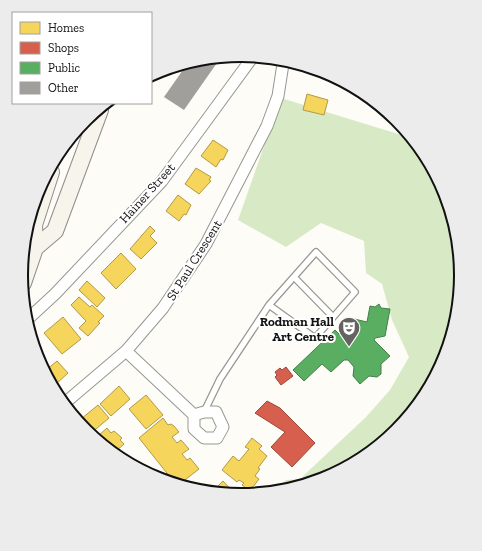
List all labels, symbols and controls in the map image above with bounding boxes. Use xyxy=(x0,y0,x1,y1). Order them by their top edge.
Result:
legend xyxy=(12,12,152,104)
text: Homes xyxy=(48,21,84,35)
text: Shops xyxy=(48,41,79,55)
text: Public xyxy=(48,61,81,75)
text: Other xyxy=(48,81,79,95)
street label: Hainer Street xyxy=(116,160,178,226)
street label: St Paul Crescent xyxy=(163,217,225,303)
place label: Rodman Hall Art Centre xyxy=(260,314,335,344)
theatre icon: Rodman Hall Art Centre xyxy=(336,315,362,348)

